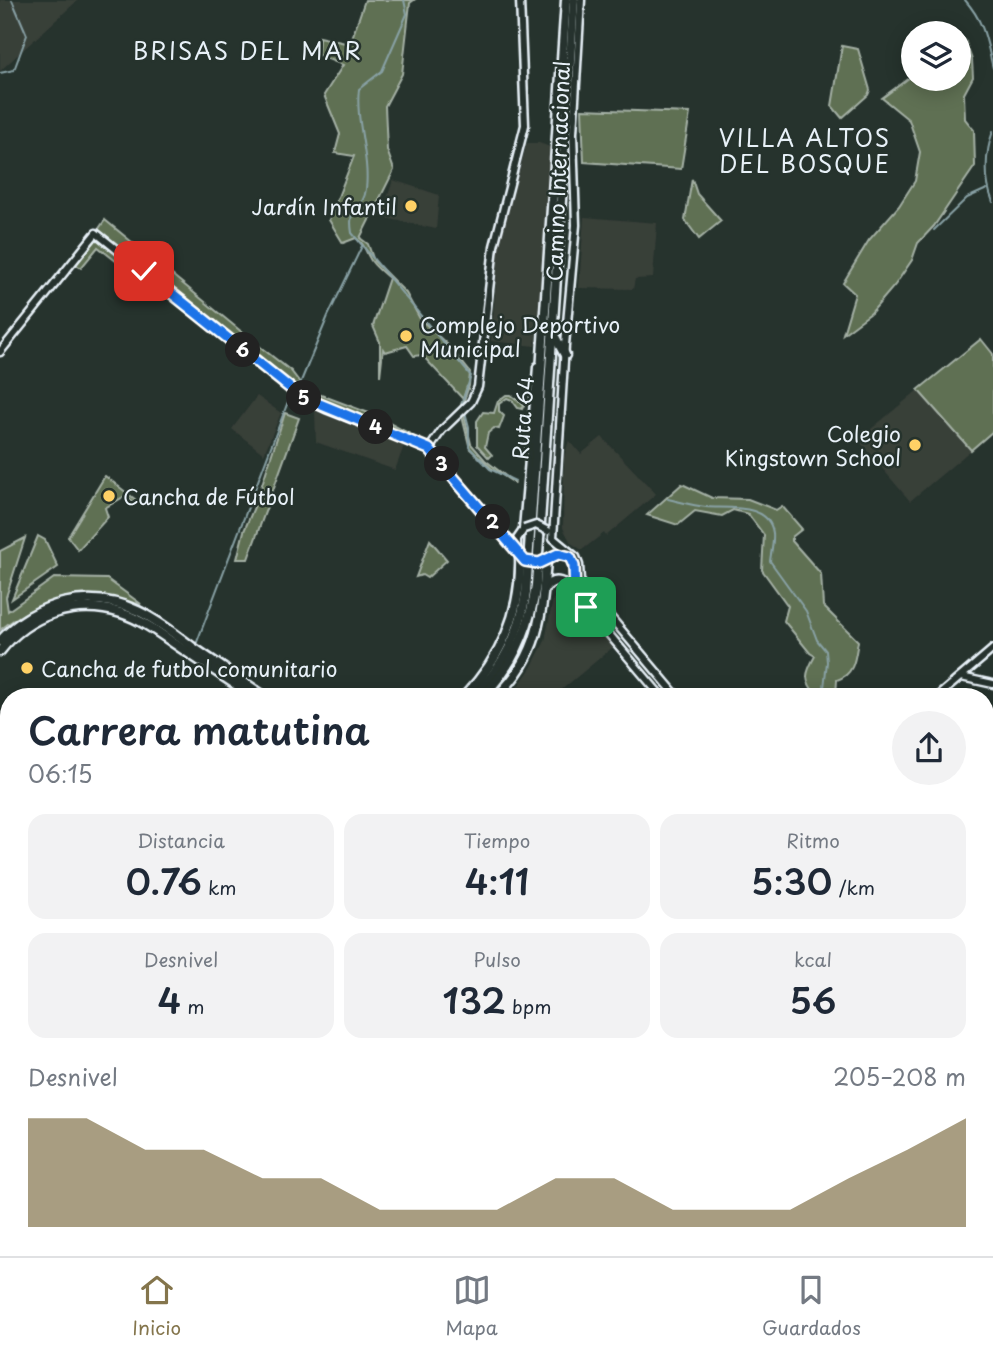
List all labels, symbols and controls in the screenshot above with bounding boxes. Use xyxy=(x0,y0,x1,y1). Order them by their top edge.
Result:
map controls xyxy=(901,21,971,91)
button: layers xyxy=(901,21,971,91)
district label: BRISAS DEL MAR xyxy=(133,33,363,68)
street label: Camino Internacional xyxy=(537,60,577,282)
district label: VILLA ALTOS DEL BOSQUE xyxy=(719,120,891,181)
place label: Jardín Infantil xyxy=(251,190,397,222)
marker: Jardín Infantil xyxy=(403,198,419,214)
pin xyxy=(114,241,174,301)
icon: check xyxy=(125,252,163,290)
place label: Complejo Deportivo Municipal xyxy=(420,308,620,364)
marker: Complejo Deportivo Municipal xyxy=(398,328,414,344)
pin: 6 xyxy=(226,332,260,368)
text: 6 xyxy=(236,335,249,363)
street label: Ruta 64 xyxy=(503,375,541,461)
pin: 5 xyxy=(286,380,322,416)
text: 5 xyxy=(297,383,310,411)
pin: 4 xyxy=(358,410,394,444)
text: 4 xyxy=(369,412,382,440)
place label: Colegio Kingstown School xyxy=(725,417,901,473)
marker: Colegio Kingstown School xyxy=(907,437,923,453)
pin: 3 xyxy=(424,447,460,482)
text: 3 xyxy=(435,449,448,477)
place label: Cancha de Fútbol xyxy=(123,480,295,512)
marker: Cancha de Fútbol xyxy=(101,488,117,504)
pin: 2 xyxy=(476,504,510,540)
text: 2 xyxy=(486,507,499,535)
pin xyxy=(556,577,616,637)
icon: arrive xyxy=(567,588,605,626)
place label: Cancha de futbol comunitario xyxy=(41,652,338,684)
marker: Cancha de futbol comunitario xyxy=(19,660,35,676)
text: Carrera matutina xyxy=(28,701,370,758)
button: share xyxy=(892,711,966,785)
text: 06:15 xyxy=(28,756,93,791)
text: Distancia xyxy=(137,826,225,854)
text: Tiempo xyxy=(464,826,530,854)
text: Ritmo xyxy=(786,826,840,854)
text: 0.76 xyxy=(125,854,202,907)
text: 4:11 xyxy=(465,854,529,907)
text: 5:30 xyxy=(751,854,832,907)
text: km xyxy=(202,873,237,901)
text: /km xyxy=(832,873,875,901)
text: Desnivel xyxy=(144,945,218,973)
text: Pulso xyxy=(473,945,521,973)
text: kcal xyxy=(794,945,832,973)
text: 4 xyxy=(157,973,181,1026)
text: 132 xyxy=(443,973,506,1026)
text: 56 xyxy=(790,973,836,1026)
text: m xyxy=(181,992,205,1020)
text: bpm xyxy=(506,992,551,1020)
text: Desnivel xyxy=(28,1059,118,1094)
text: 205–208 m xyxy=(833,1059,966,1094)
tab: Inicio xyxy=(132,1271,181,1341)
tab: Mapa xyxy=(445,1271,498,1341)
tab: Guardados xyxy=(762,1271,861,1341)

